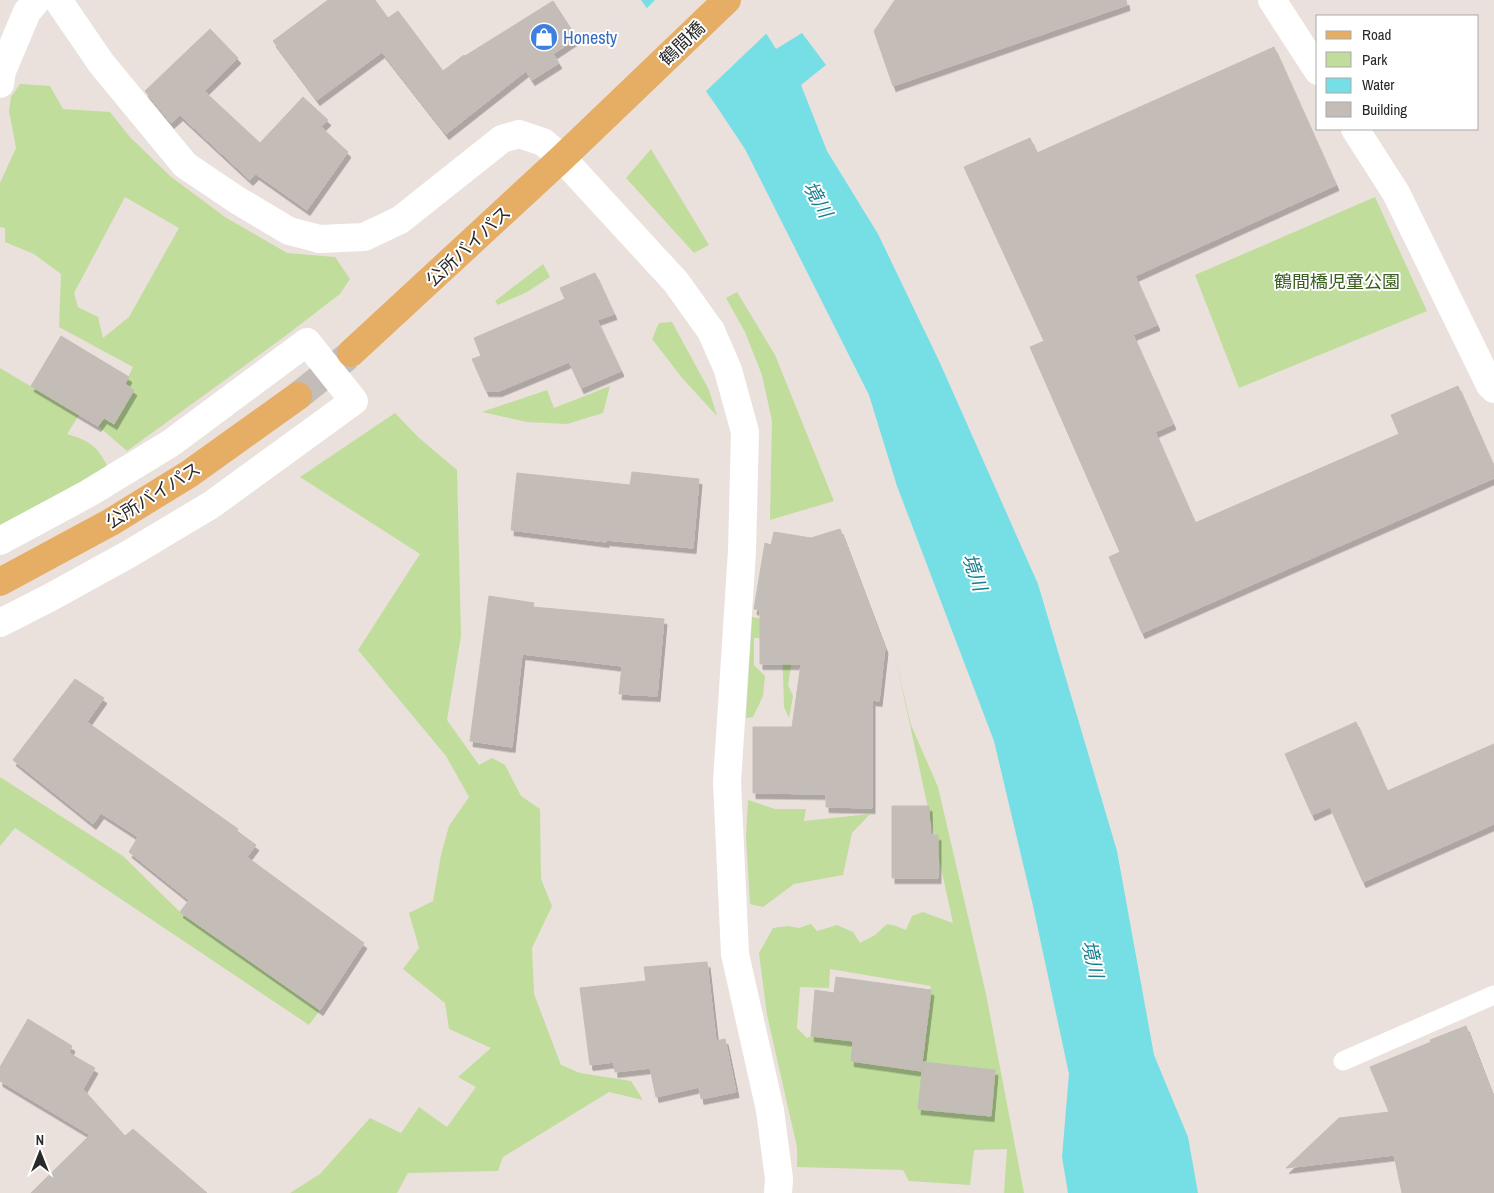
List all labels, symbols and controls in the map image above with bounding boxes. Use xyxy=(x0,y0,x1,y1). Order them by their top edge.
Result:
street label: 鶴間橋 xyxy=(654,15,710,71)
legend xyxy=(1316,15,1479,130)
shop icon: Honesty xyxy=(529,22,559,52)
text: Road xyxy=(1362,24,1391,45)
place label: Honesty xyxy=(563,25,618,50)
text: Park xyxy=(1362,49,1388,70)
text: Water xyxy=(1362,74,1394,95)
text: Building xyxy=(1362,99,1407,120)
water label: 境川 xyxy=(797,176,840,224)
street label: 公所バイパス xyxy=(420,200,516,292)
park label: 鶴間橋児童公園 xyxy=(1274,269,1400,294)
street label: 公所バイパス xyxy=(101,456,205,534)
water label: 境川 xyxy=(957,550,994,596)
water label: 境川 xyxy=(1076,938,1110,982)
north arrow xyxy=(15,1128,65,1178)
text: N xyxy=(36,1131,44,1149)

